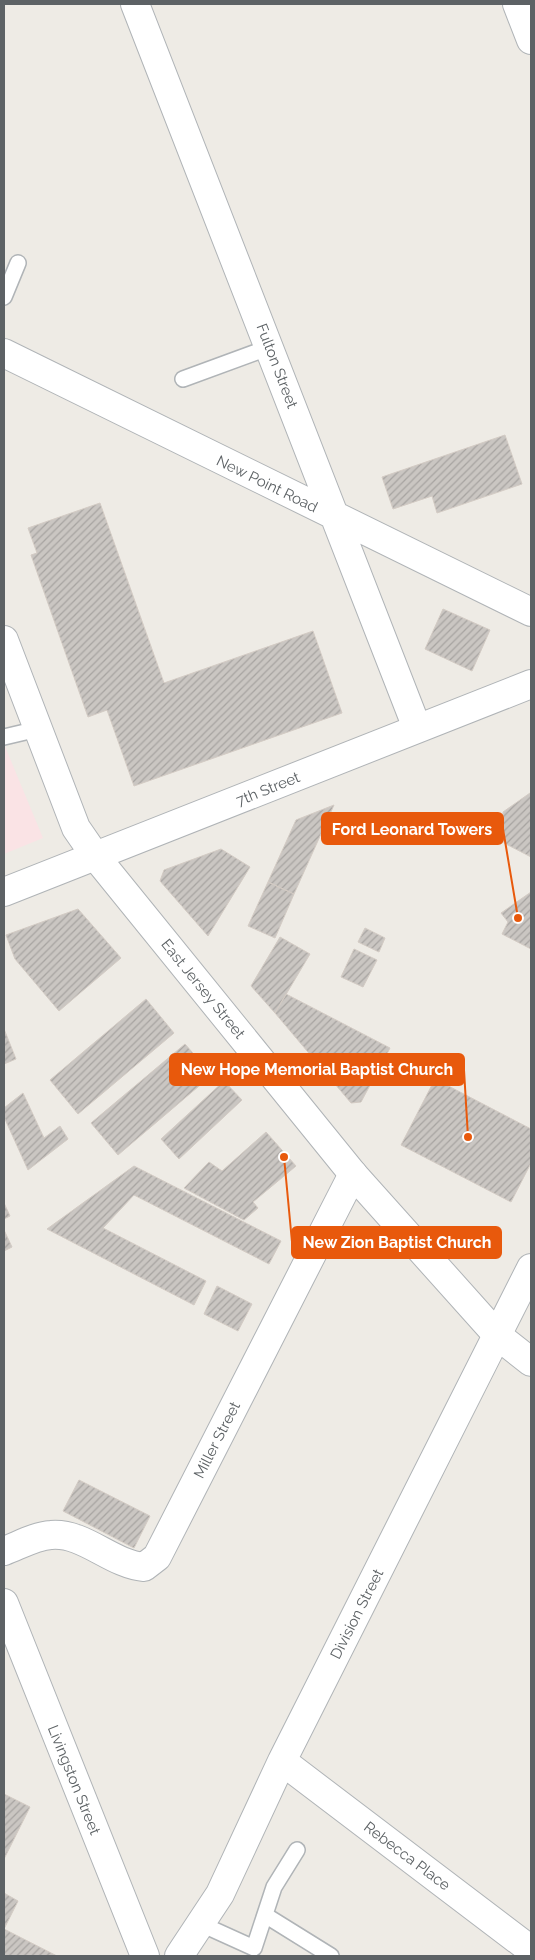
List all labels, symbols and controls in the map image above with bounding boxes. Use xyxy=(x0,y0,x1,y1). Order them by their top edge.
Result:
street label: Fulton Street xyxy=(253,321,301,411)
street label: New Point Road xyxy=(213,452,321,516)
street label: 7th Street xyxy=(233,768,303,810)
callout: Ford Leonard Towers xyxy=(322,813,503,844)
text: Ford Leonard Towers xyxy=(332,820,492,839)
street label: East Jersey Street xyxy=(157,936,249,1042)
callout: New Hope Memorial Baptist Church xyxy=(170,1054,464,1085)
text: New Hope Memorial Baptist Church xyxy=(181,1060,453,1079)
callout: New Zion Baptist Church xyxy=(292,1227,501,1258)
text: New Zion Baptist Church xyxy=(302,1233,492,1252)
street label: Miller Street xyxy=(190,1399,244,1481)
street label: Division Street xyxy=(327,1566,387,1662)
street label: Livingston Street xyxy=(44,1723,104,1837)
street label: Rebecca Place xyxy=(360,1818,454,1894)

